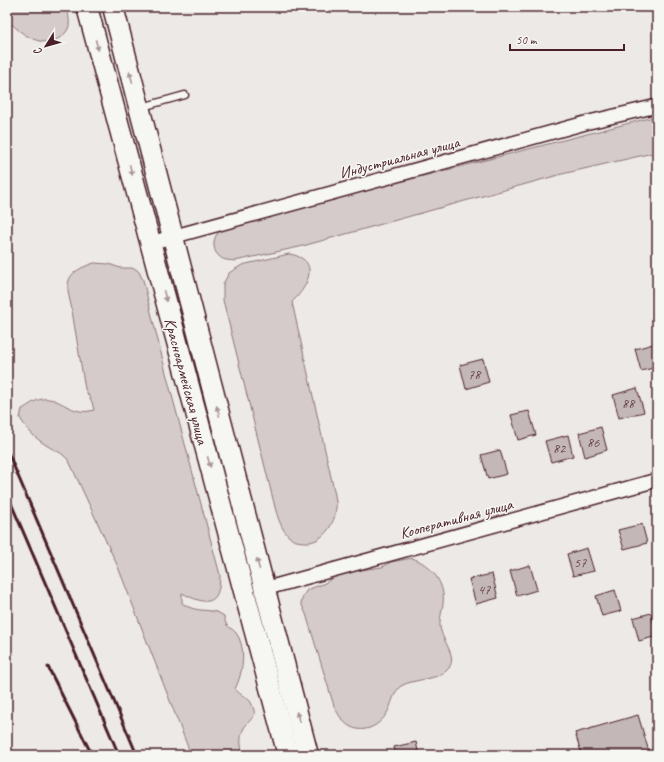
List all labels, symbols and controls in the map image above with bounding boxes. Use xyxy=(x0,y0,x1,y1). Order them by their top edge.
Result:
north arrow xyxy=(26,26,66,66)
scale bar xyxy=(510,26,624,52)
text: 50 m xyxy=(516,32,538,48)
one-way arrow xyxy=(94,39,100,51)
text: С xyxy=(30,44,45,58)
one-way arrow xyxy=(128,71,134,83)
street label: Индустриальная улица xyxy=(337,132,463,184)
one-way arrow xyxy=(128,164,134,176)
one-way arrow xyxy=(162,289,168,302)
street label: Красноармейская улица xyxy=(160,316,213,448)
house number: 78 xyxy=(468,366,482,383)
house number: 88 xyxy=(622,395,636,412)
one-way arrow xyxy=(215,405,221,417)
house number: 86 xyxy=(587,434,600,451)
house number: 82 xyxy=(553,440,567,457)
one-way arrow xyxy=(206,456,212,468)
street label: Кооперативная улица xyxy=(398,494,516,544)
house number: 57 xyxy=(574,554,587,571)
one-way arrow xyxy=(255,558,261,570)
house number: 47 xyxy=(478,581,491,598)
one-way arrow xyxy=(295,711,301,723)

